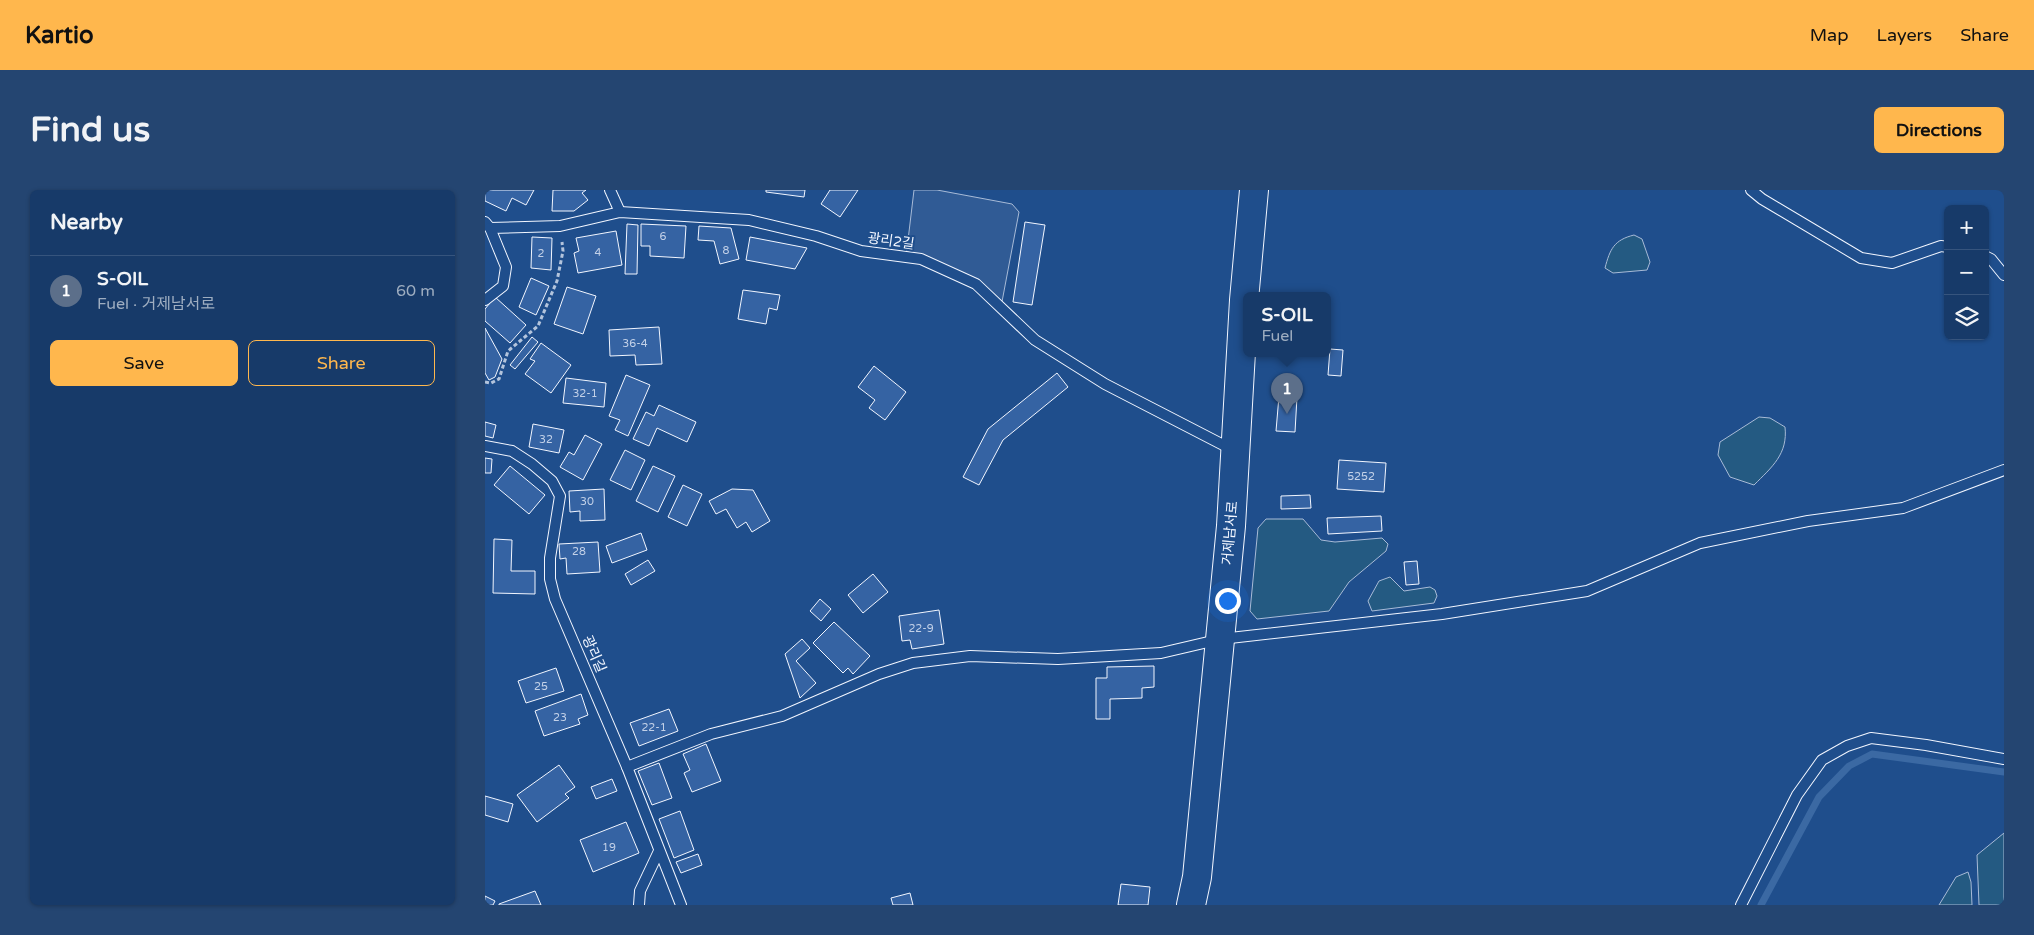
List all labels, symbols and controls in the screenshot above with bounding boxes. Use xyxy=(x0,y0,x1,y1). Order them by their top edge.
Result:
text: Kartio xyxy=(25,21,94,50)
text: Map xyxy=(1810,24,1849,46)
text: Layers xyxy=(1877,24,1932,46)
text: Share xyxy=(1960,24,2009,46)
button: Directions xyxy=(1874,107,2004,153)
text: Find us xyxy=(30,109,150,151)
map controls xyxy=(1944,205,1989,340)
button: + xyxy=(1944,205,1989,250)
text: Nearby xyxy=(50,210,123,235)
street label: 광리2길 xyxy=(866,229,916,253)
house number: 6 xyxy=(660,230,667,243)
house number: 8 xyxy=(723,244,730,257)
house number: 4 xyxy=(595,246,602,259)
house number: 2 xyxy=(538,247,545,260)
button: − xyxy=(1944,250,1989,295)
text: S-OIL xyxy=(97,268,148,290)
text: 1 xyxy=(61,281,71,301)
text: 60 m xyxy=(396,281,435,301)
popup xyxy=(1243,292,1331,357)
text: Fuel · 거제남서로 xyxy=(97,294,215,314)
button: layers xyxy=(1944,295,1989,340)
text: S-OIL xyxy=(1261,304,1313,326)
text: Fuel xyxy=(1261,326,1293,346)
house number: 36-4 xyxy=(622,337,648,350)
button: Save xyxy=(50,340,238,386)
button: Share xyxy=(248,340,435,386)
pin: 1 xyxy=(1271,373,1303,414)
house number: 32-1 xyxy=(572,387,598,400)
house number: 32 xyxy=(539,433,553,446)
house number: 5252 xyxy=(1347,470,1375,483)
house number: 30 xyxy=(580,495,594,508)
street label: 거제남서로 xyxy=(1219,500,1241,566)
house number: 28 xyxy=(572,545,586,558)
your location xyxy=(1215,588,1241,614)
house number: 22-9 xyxy=(908,622,934,635)
street label: 광리길 xyxy=(579,633,609,675)
house number: 25 xyxy=(534,680,548,693)
house number: 23 xyxy=(553,711,567,724)
house number: 22-1 xyxy=(641,721,667,734)
house number: 19 xyxy=(602,841,616,854)

